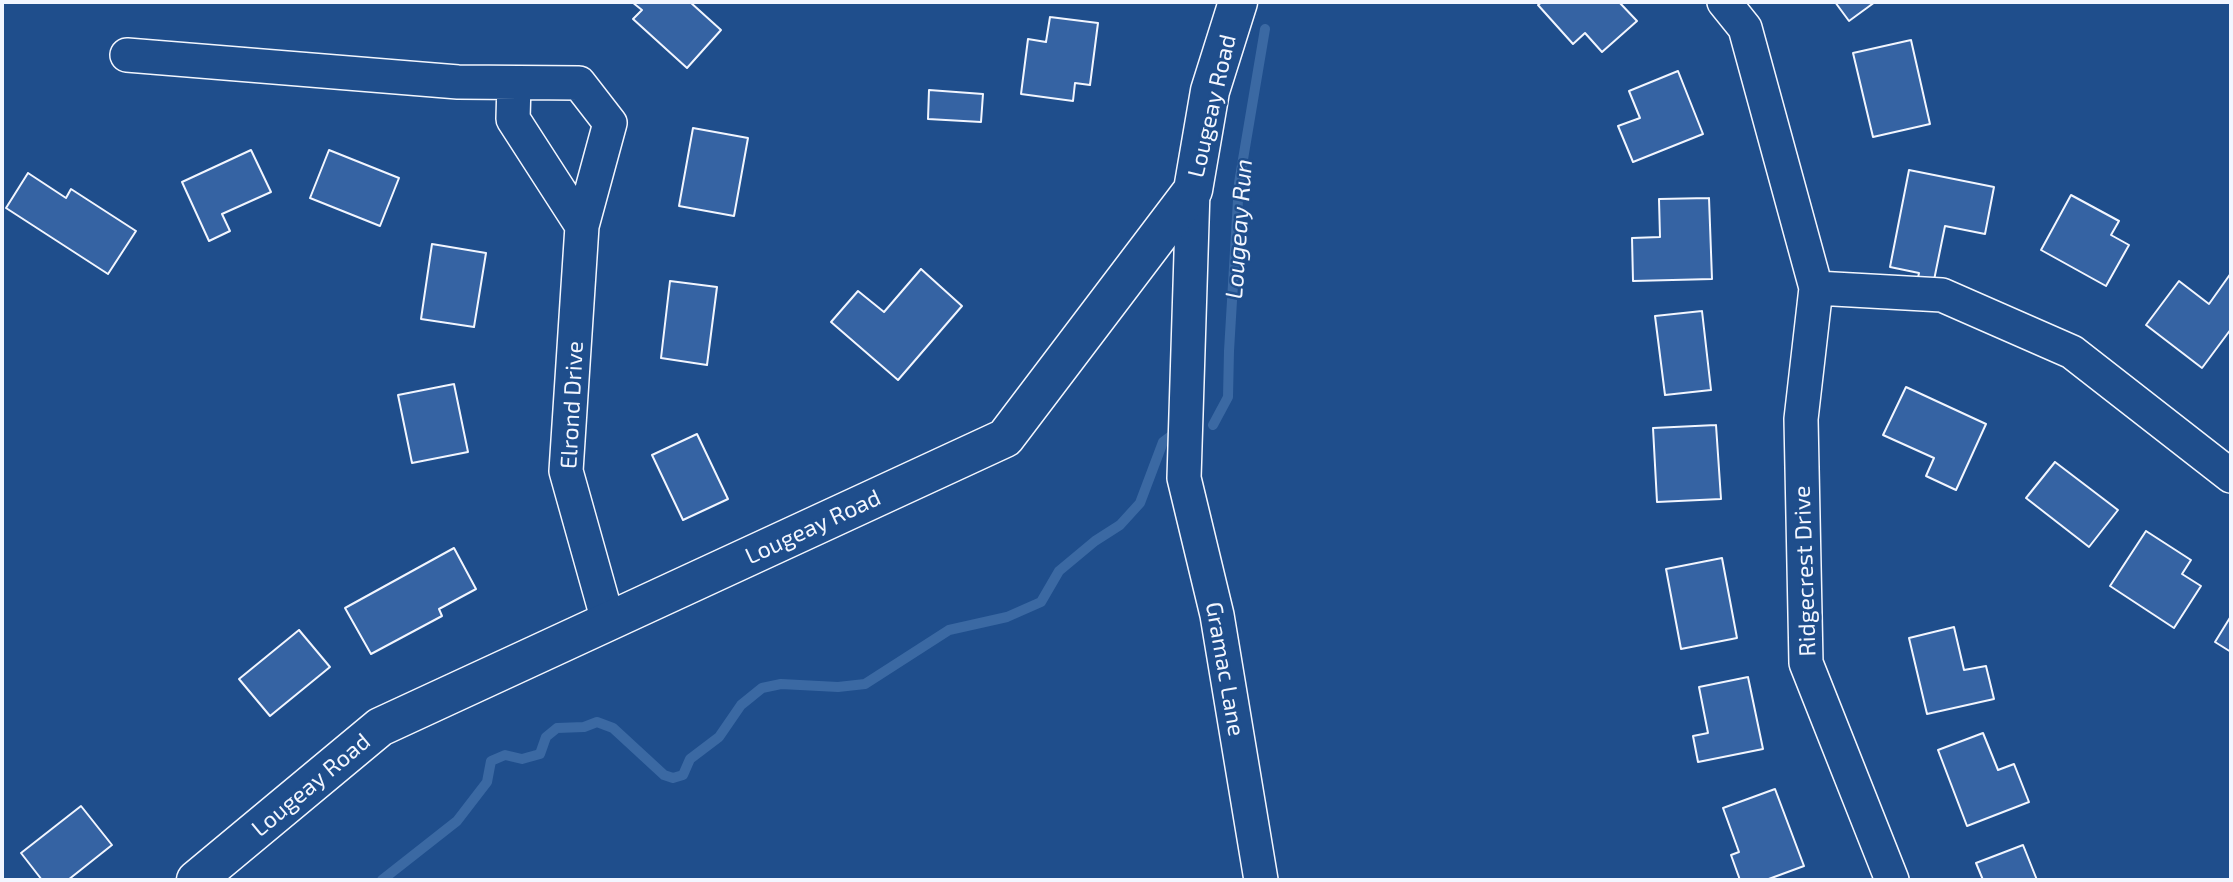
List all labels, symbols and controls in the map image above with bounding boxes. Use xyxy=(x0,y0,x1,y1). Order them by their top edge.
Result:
street label: Lougeay Road xyxy=(1182,32,1242,180)
water label: Lougeay Run xyxy=(1220,158,1258,300)
street label: Elrond Drive xyxy=(555,340,589,470)
street label: Lougeay Road xyxy=(741,484,885,570)
street label: Ridgecrest Drive xyxy=(1788,485,1822,657)
street label: Gramac Lane xyxy=(1200,600,1250,738)
street label: Lougeay Road xyxy=(246,728,376,842)

